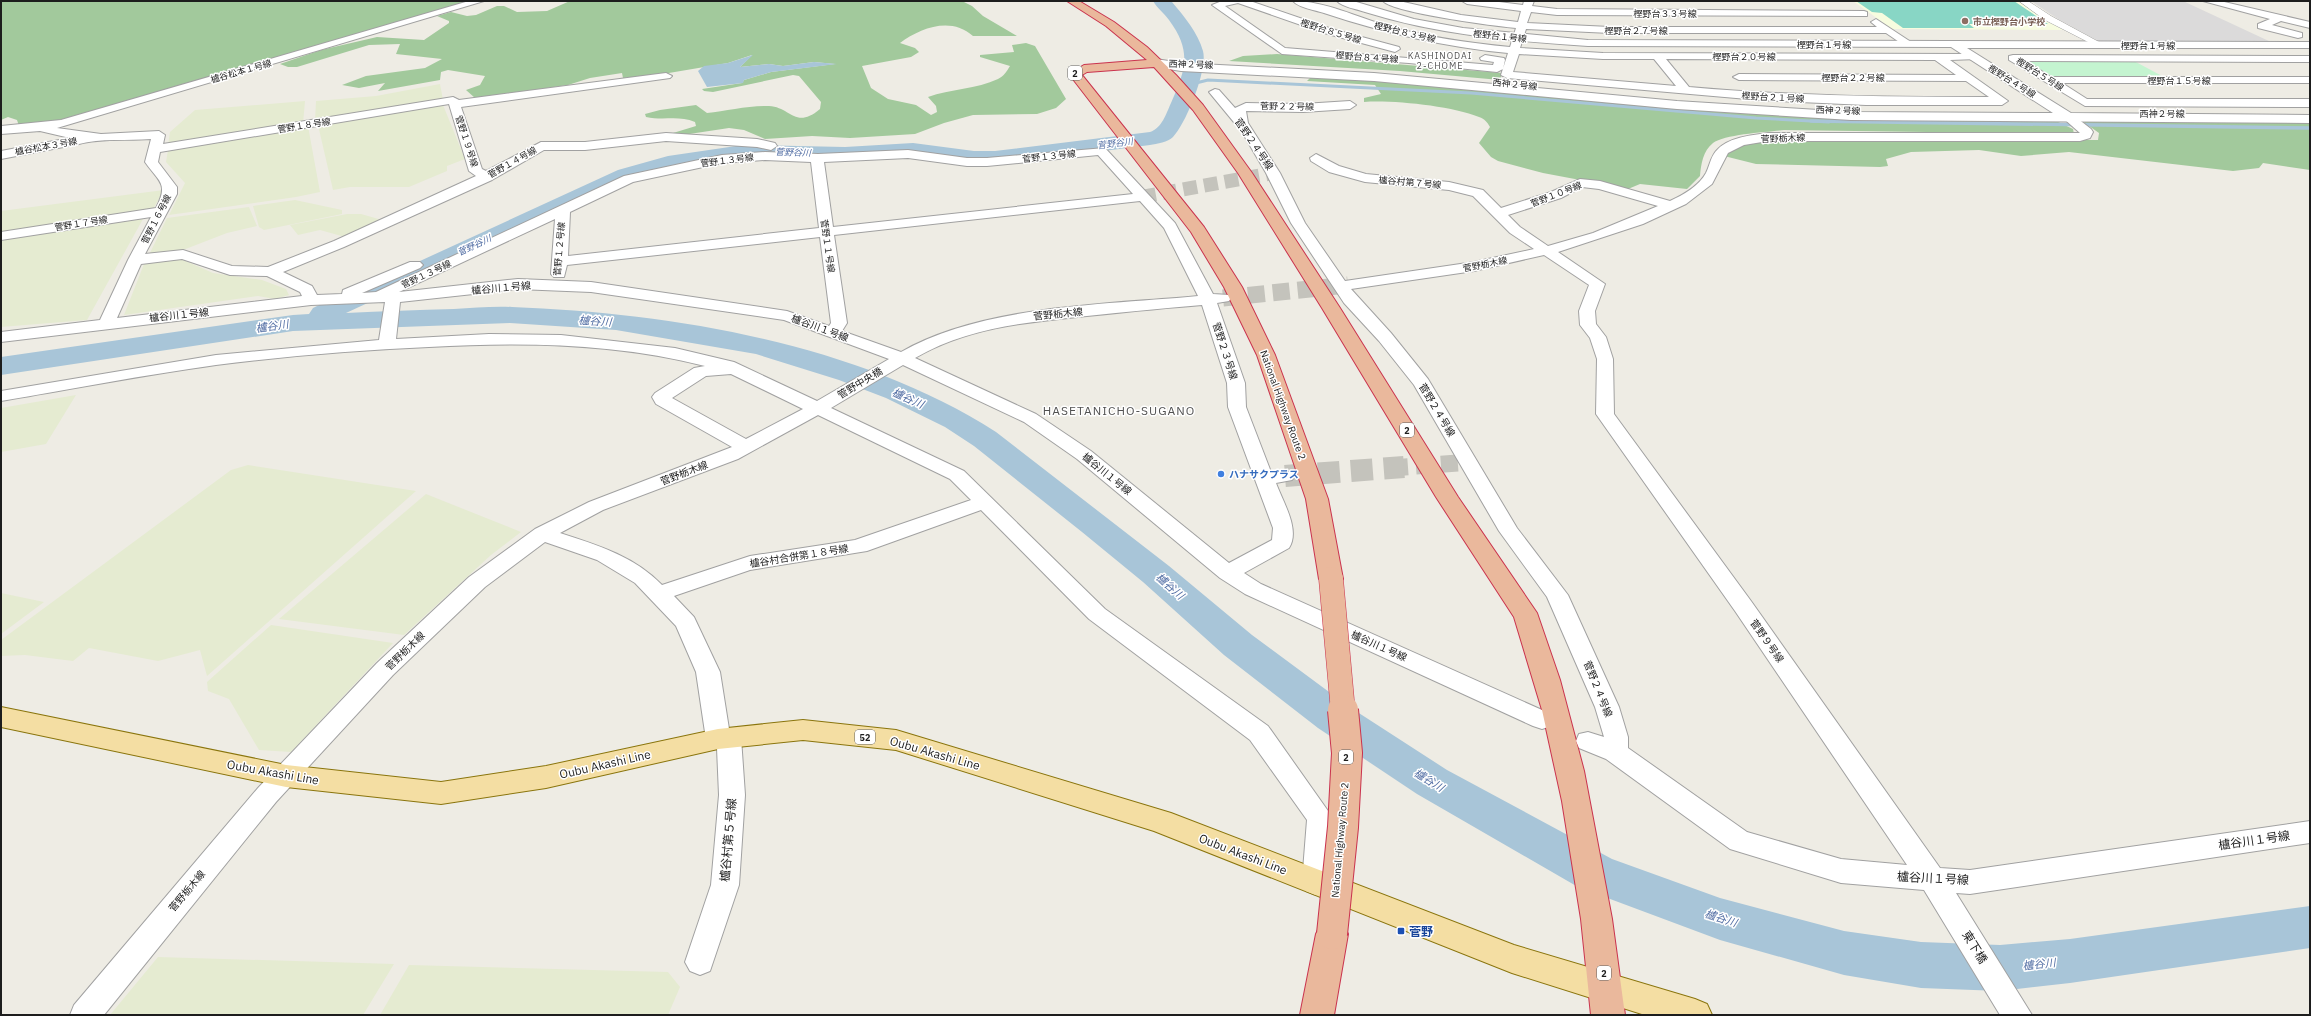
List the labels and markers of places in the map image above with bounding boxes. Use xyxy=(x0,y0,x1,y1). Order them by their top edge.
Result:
marker: 市立樫野台小学校 xyxy=(1960,16,1970,26)
place label: 市立樫野台小学校 xyxy=(1973,16,2046,27)
place label: ハナサクプラス xyxy=(1229,468,1299,481)
marker: ハナサクプラス xyxy=(1216,469,1226,479)
place label: 菅野 xyxy=(1409,924,1433,939)
marker: 菅野 xyxy=(1396,926,1406,936)

